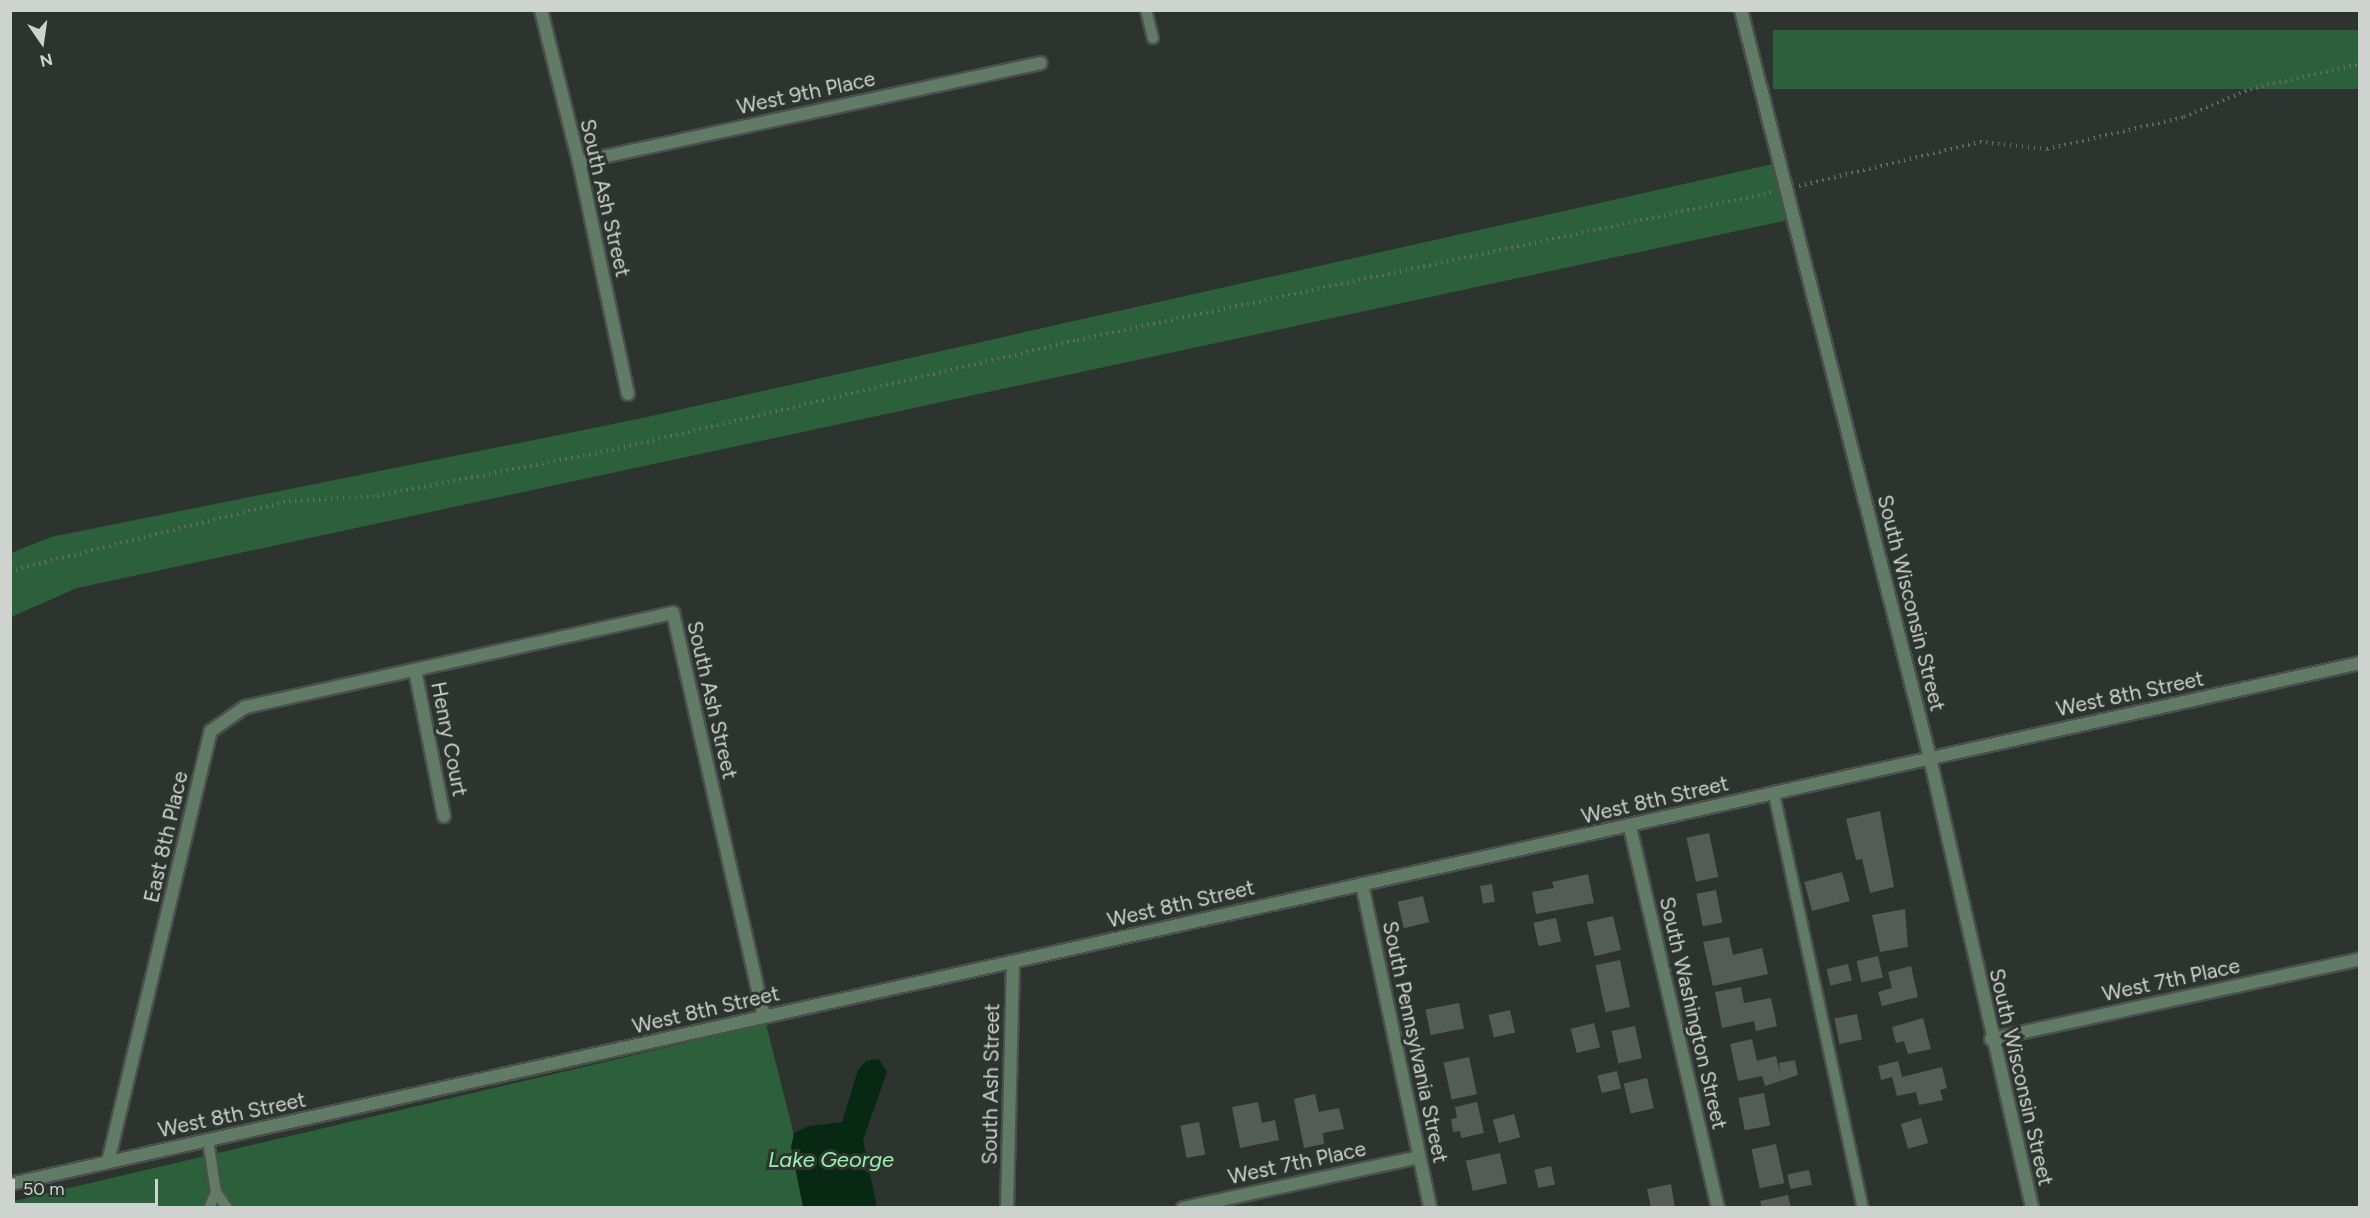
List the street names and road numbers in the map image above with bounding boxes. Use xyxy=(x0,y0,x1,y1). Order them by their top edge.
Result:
street label: West 9th Place xyxy=(735,66,877,120)
street label: South Ash Street xyxy=(575,117,635,279)
street label: South Wisconsin Street xyxy=(1872,492,1950,714)
street label: South Ash Street xyxy=(682,619,742,781)
street label: West 8th Street xyxy=(2054,666,2206,722)
street label: Henry Court xyxy=(426,679,472,799)
street label: East 8th Place xyxy=(139,769,193,905)
street label: West 8th Street xyxy=(1579,771,1731,829)
street label: West 8th Street xyxy=(1105,875,1257,933)
street label: South Washington Street xyxy=(1654,894,1732,1132)
street label: South Pennsylvania Street xyxy=(1377,919,1453,1165)
street label: West 7th Place xyxy=(2100,953,2242,1007)
street label: South Wisconsin Street xyxy=(1984,966,2058,1188)
street label: West 8th Street xyxy=(630,981,782,1039)
street label: South Ash Street xyxy=(977,1003,1005,1165)
street label: West 8th Street xyxy=(156,1087,308,1143)
street label: West 7th Place xyxy=(1226,1136,1368,1190)

